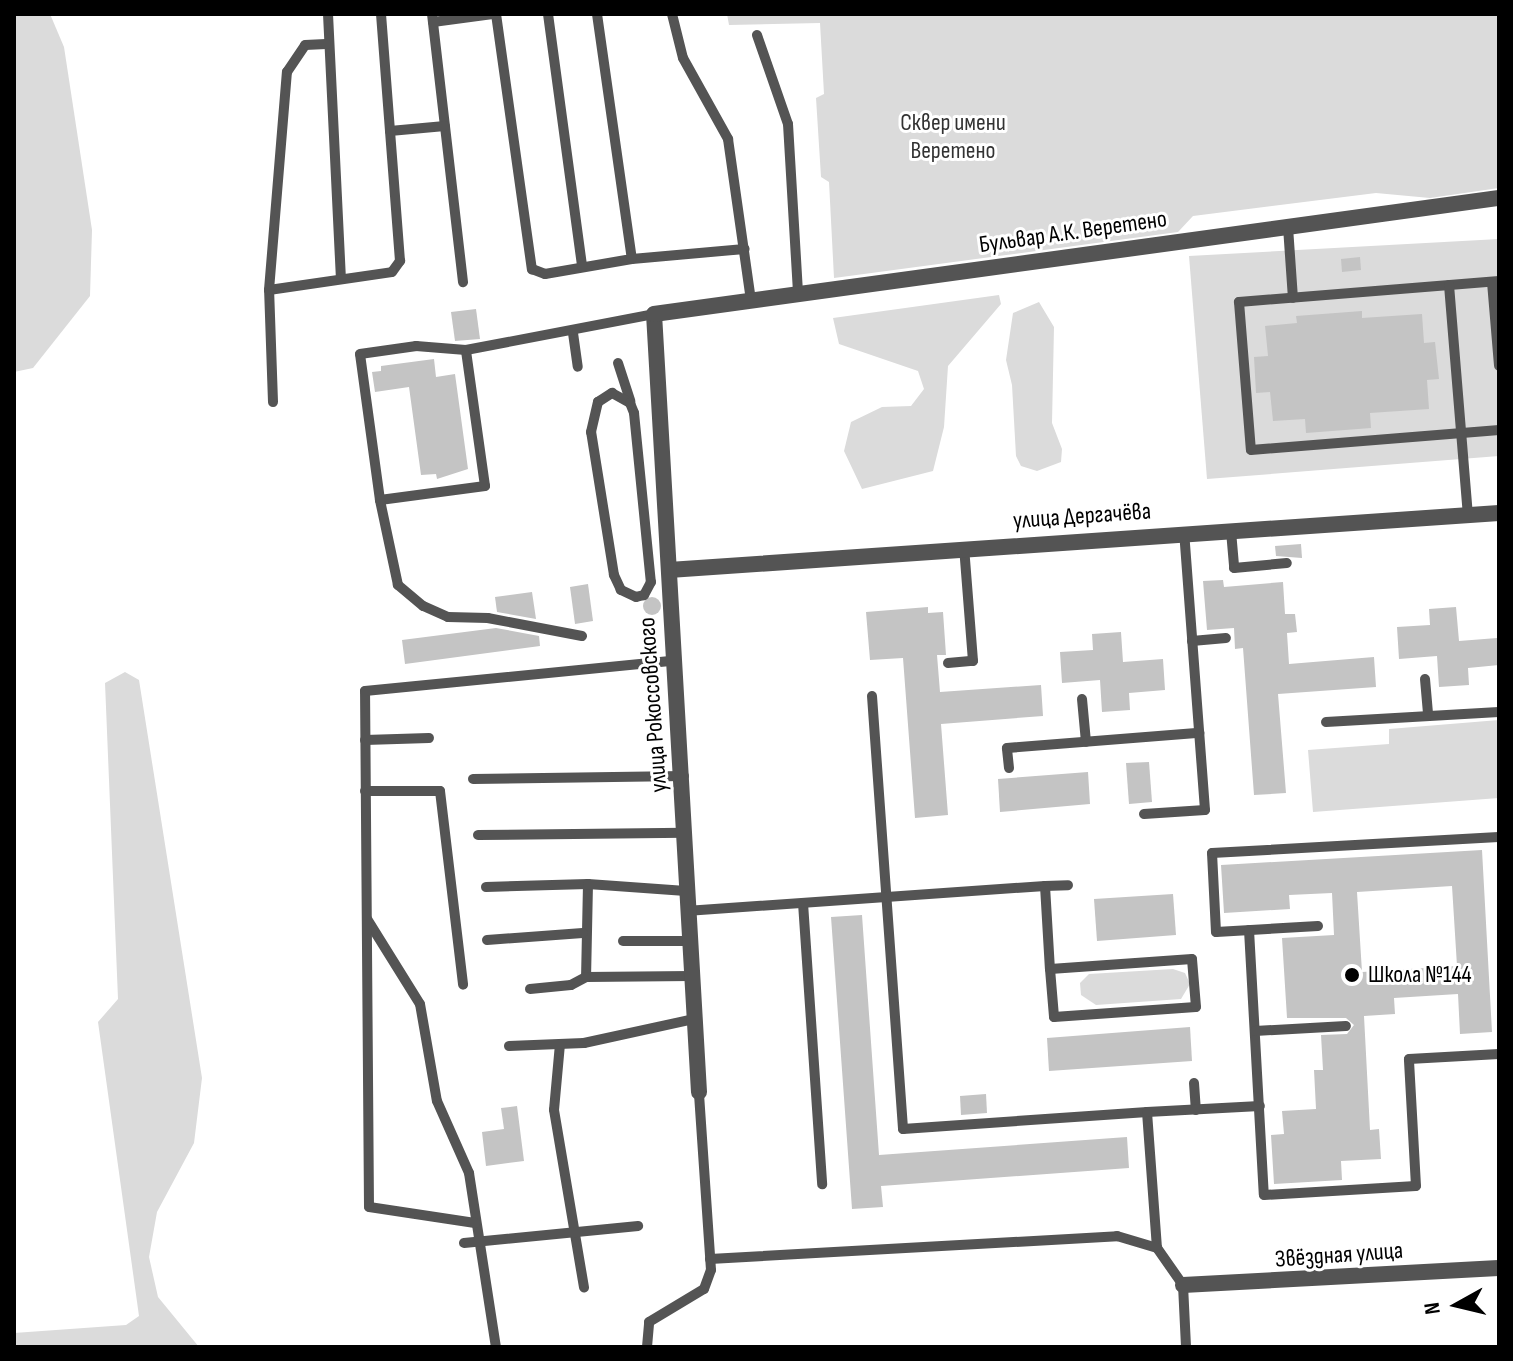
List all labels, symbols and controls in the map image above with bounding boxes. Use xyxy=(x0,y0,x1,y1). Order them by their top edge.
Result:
park label: Сквер имени Веретено xyxy=(900,109,1006,165)
street label: Бульвар А.К. Веретено xyxy=(977,205,1169,259)
street label: улица Дергачёва xyxy=(1012,497,1152,535)
street label: улица Рокоссовского xyxy=(633,616,673,794)
place label: Школа №144 xyxy=(1368,961,1472,989)
marker: Школа №144 xyxy=(1343,966,1361,984)
street label: Звёздная улица xyxy=(1274,1236,1404,1274)
north arrow xyxy=(1417,1265,1497,1345)
text: N xyxy=(1419,1301,1447,1316)

